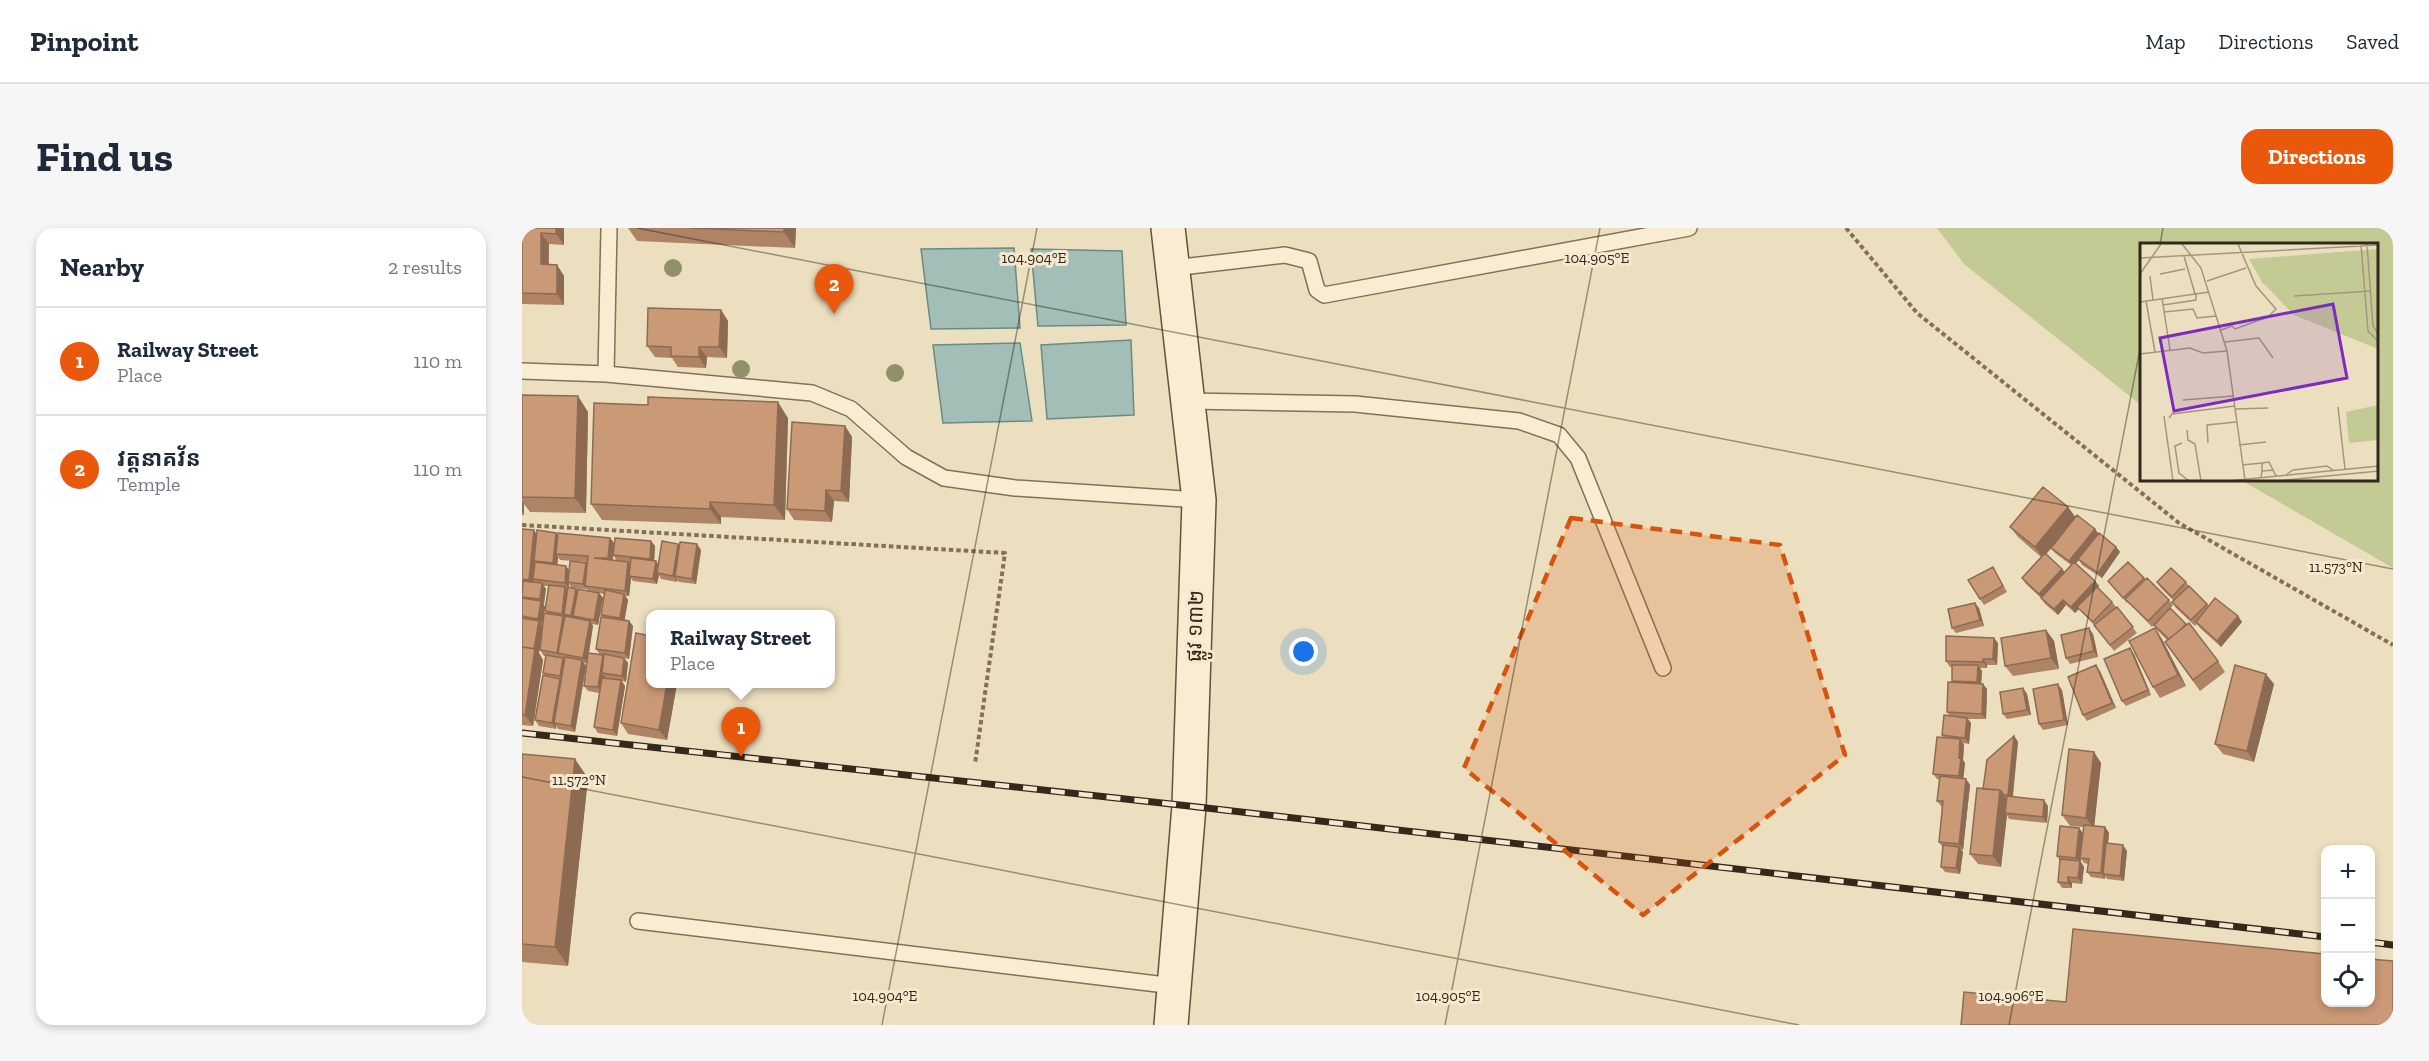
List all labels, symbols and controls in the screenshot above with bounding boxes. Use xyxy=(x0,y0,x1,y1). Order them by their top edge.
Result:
text: Pinpoint xyxy=(30,25,138,58)
text: Map xyxy=(2146,29,2186,54)
text: Directions xyxy=(2219,29,2313,54)
text: Saved xyxy=(2346,29,2399,54)
button: Directions xyxy=(2241,129,2393,184)
text: Find us xyxy=(36,131,173,182)
inset map xyxy=(2140,243,2378,482)
text: 104.904°E xyxy=(1002,249,1067,267)
text: 104.905°E xyxy=(1565,249,1630,267)
text: Nearby xyxy=(60,251,144,283)
text: 2 results xyxy=(388,255,462,279)
pin: 2 xyxy=(814,264,854,314)
text: Railway Street xyxy=(117,336,258,363)
text: 1 xyxy=(75,349,84,373)
text: 110 m xyxy=(413,349,462,373)
text: Place xyxy=(117,363,162,387)
text: វត្តនាគវ័ន xyxy=(117,445,201,472)
text: 2 xyxy=(74,457,85,481)
text: 110 m xyxy=(413,457,462,481)
text: Temple xyxy=(117,472,181,496)
text: 11.573°N xyxy=(2309,558,2363,576)
street label: ផ្លូវ ១៣២ xyxy=(1181,589,1215,663)
popup xyxy=(646,610,835,688)
text: Railway Street xyxy=(670,624,811,651)
your location xyxy=(1289,637,1318,666)
text: Place xyxy=(670,651,715,675)
pin: 1 xyxy=(722,708,760,757)
text: 11.572°N xyxy=(552,771,606,789)
map controls xyxy=(2321,845,2375,1007)
button: + xyxy=(2321,845,2375,899)
button: − xyxy=(2321,899,2375,953)
button: locate xyxy=(2321,953,2375,1007)
text: 104.904°E xyxy=(853,987,918,1005)
text: 104.905°E xyxy=(1416,987,1481,1005)
text: 104.906°E xyxy=(1979,987,2044,1005)

